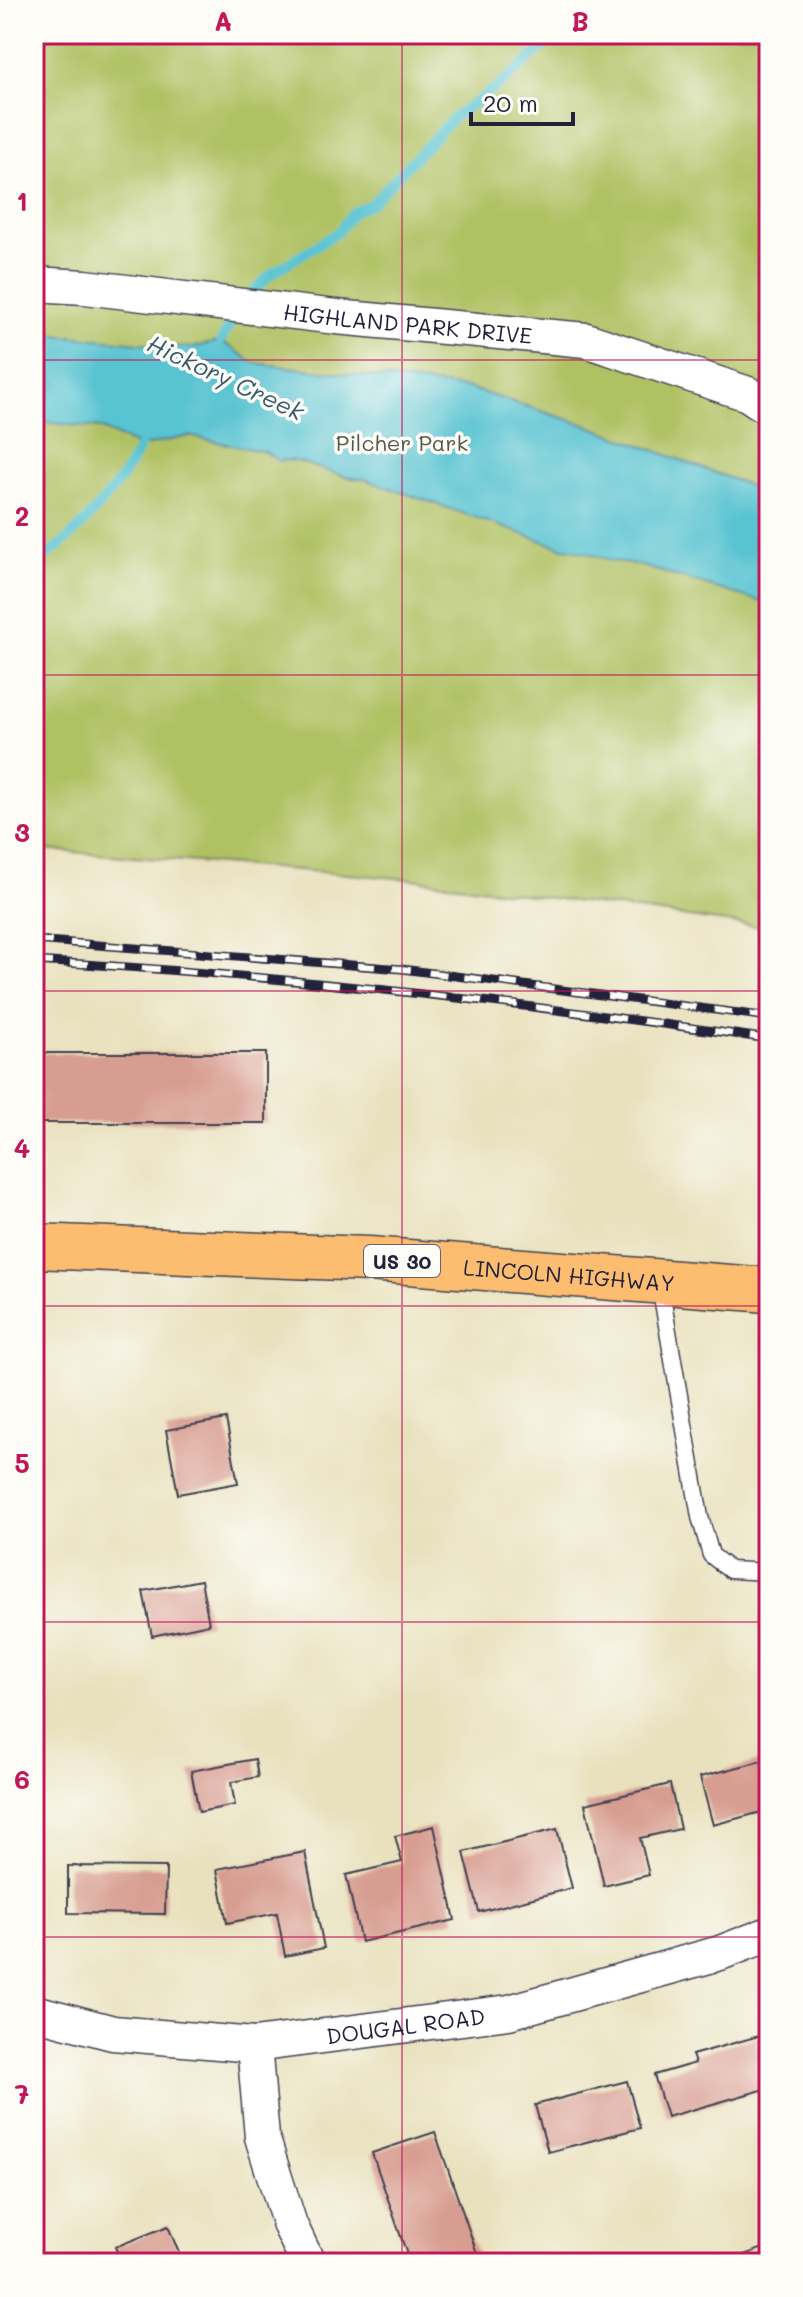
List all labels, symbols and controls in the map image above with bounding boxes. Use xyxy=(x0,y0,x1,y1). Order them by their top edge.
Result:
text: A xyxy=(214,4,232,38)
text: B xyxy=(571,4,589,38)
scale bar xyxy=(471,76,573,126)
text: 20 m xyxy=(483,87,538,118)
text: 1 xyxy=(16,184,28,218)
street label: HIGHLAND PARK DRIVE xyxy=(282,296,533,349)
water label: Hickory Creek xyxy=(143,327,310,427)
park label: Pilcher Park xyxy=(336,428,468,457)
text: 2 xyxy=(15,499,29,533)
text: 3 xyxy=(14,815,30,849)
text: 4 xyxy=(14,1131,30,1165)
road number: US 30 xyxy=(364,1245,440,1277)
street label: LINCOLN HIGHWAY xyxy=(462,1252,676,1297)
text: 5 xyxy=(14,1446,30,1480)
text: 6 xyxy=(14,1762,30,1796)
street label: DOUGAL ROAD xyxy=(325,2001,486,2050)
text: 7 xyxy=(15,2077,29,2111)

